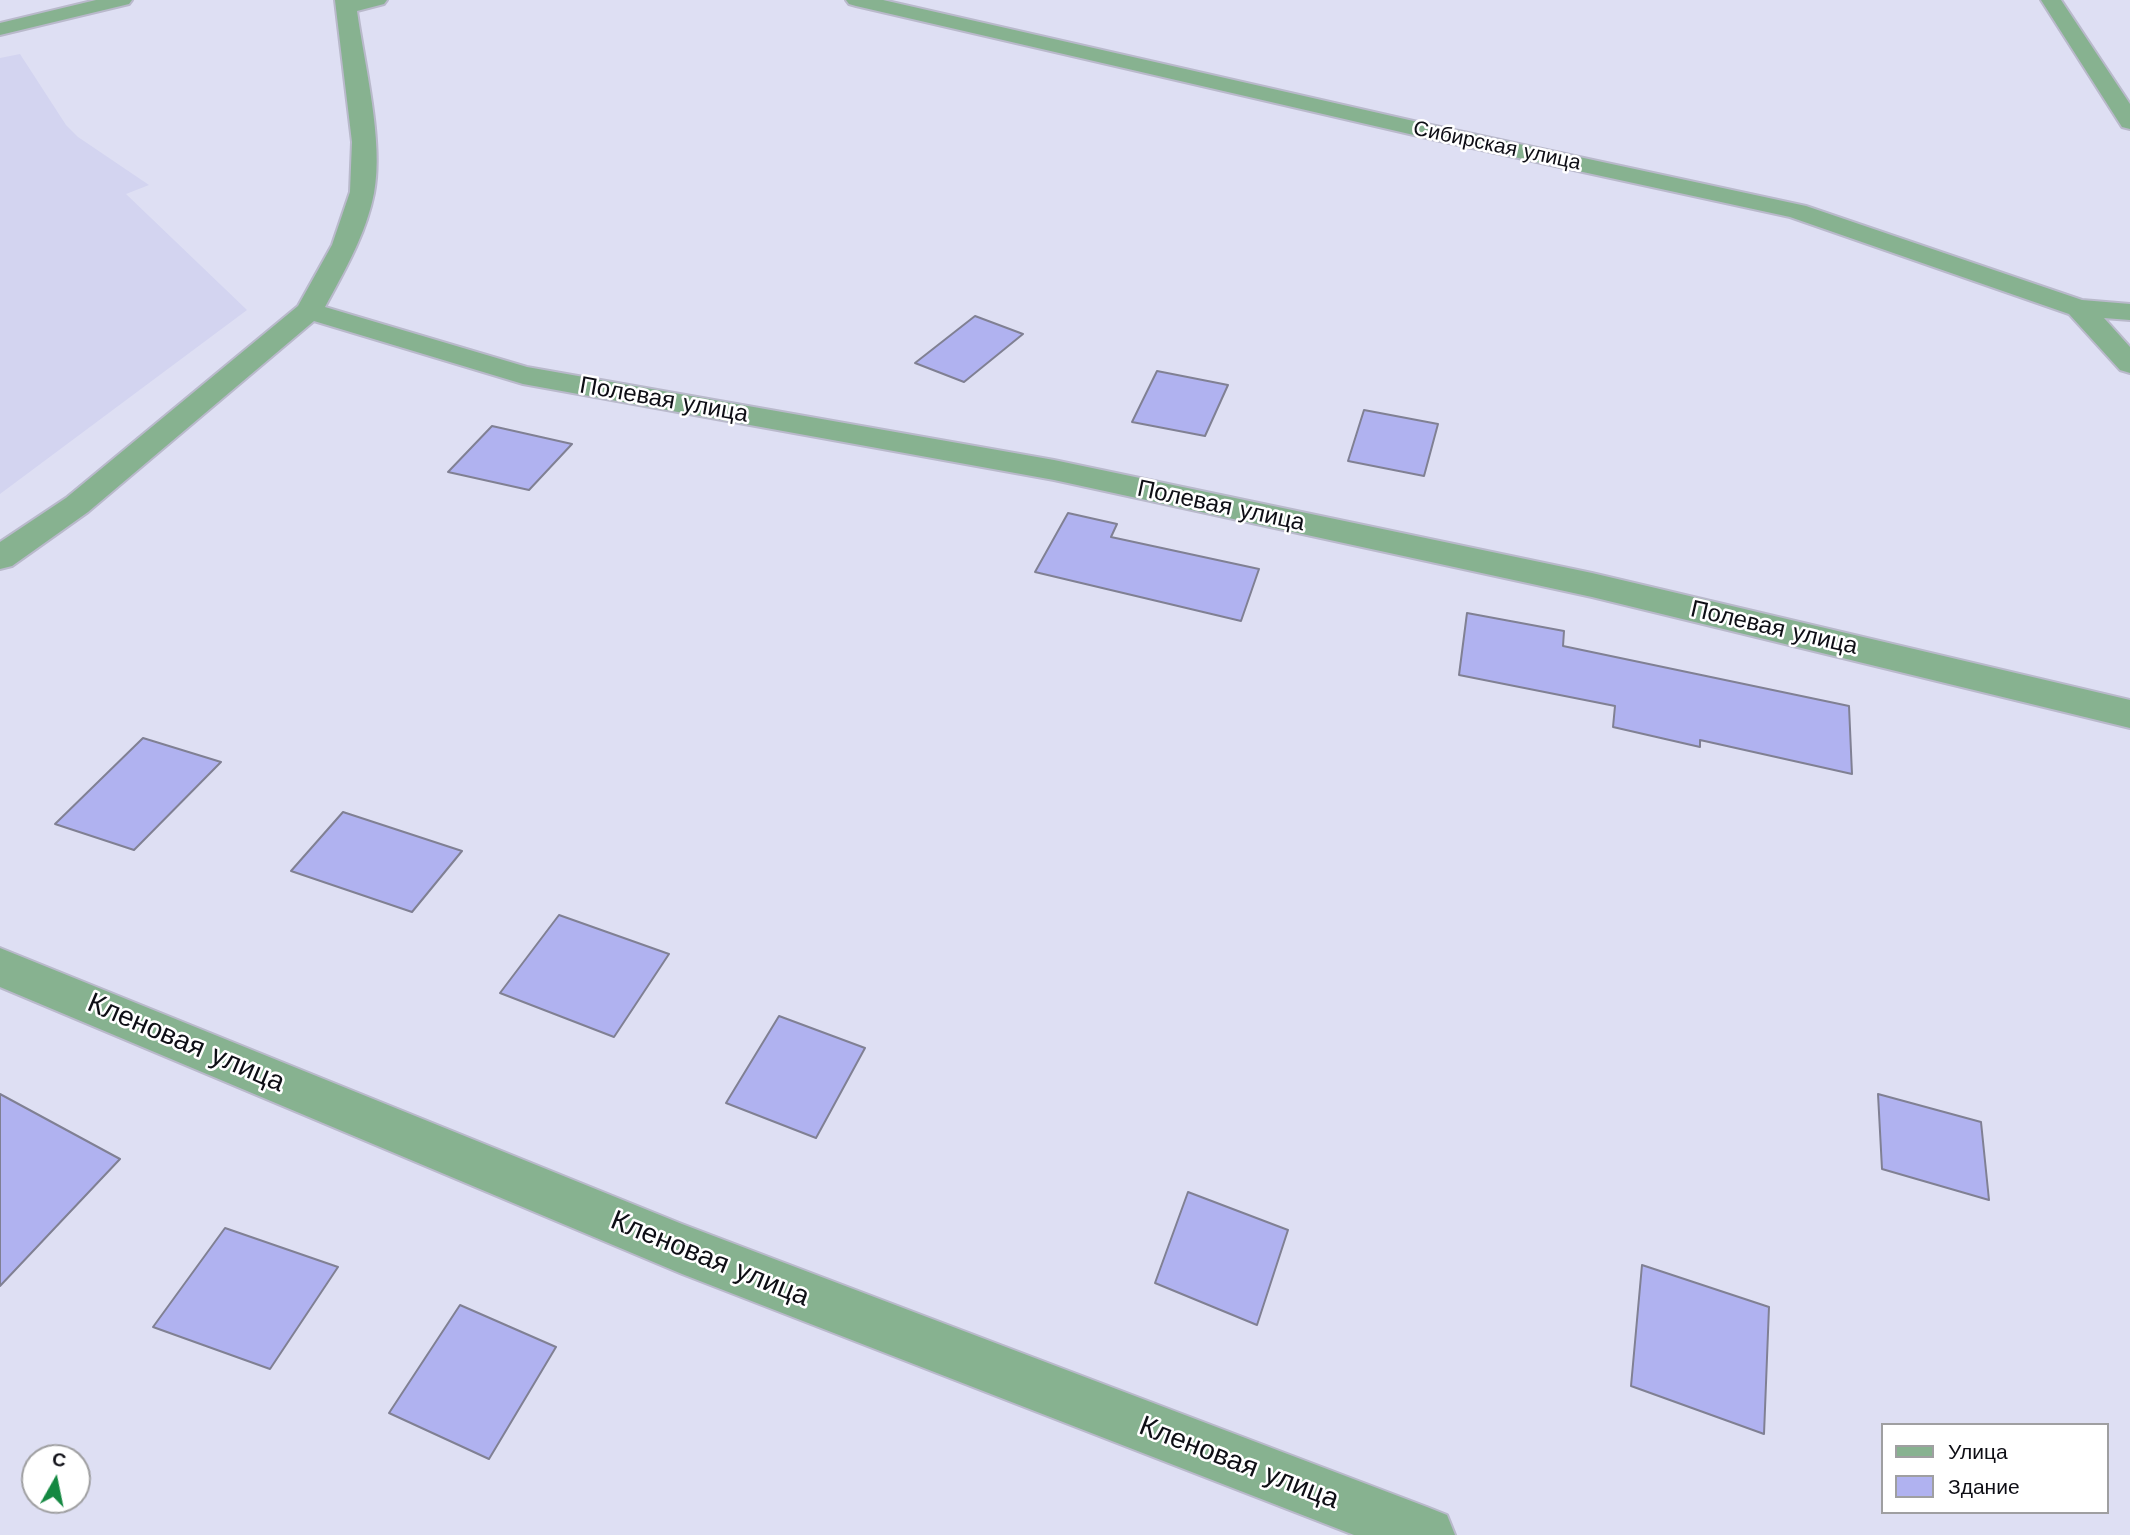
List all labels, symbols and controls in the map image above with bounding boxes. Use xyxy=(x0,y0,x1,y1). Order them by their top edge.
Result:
street label: Сибирская улица xyxy=(1411,116,1583,176)
street label: Полевая улица xyxy=(578,371,750,429)
street label: Полевая улица xyxy=(1135,474,1307,538)
street label: Полевая улица xyxy=(1688,595,1860,661)
street label: Кленовая улица xyxy=(82,986,290,1100)
street label: Кленовая улица xyxy=(606,1204,814,1314)
street label: Кленовая улица xyxy=(1134,1409,1344,1517)
legend xyxy=(1882,1423,2109,1514)
text: Улица xyxy=(1948,1439,2008,1464)
north arrow xyxy=(21,1444,91,1514)
text: С xyxy=(50,1447,68,1472)
text: Здание xyxy=(1948,1474,2020,1499)

